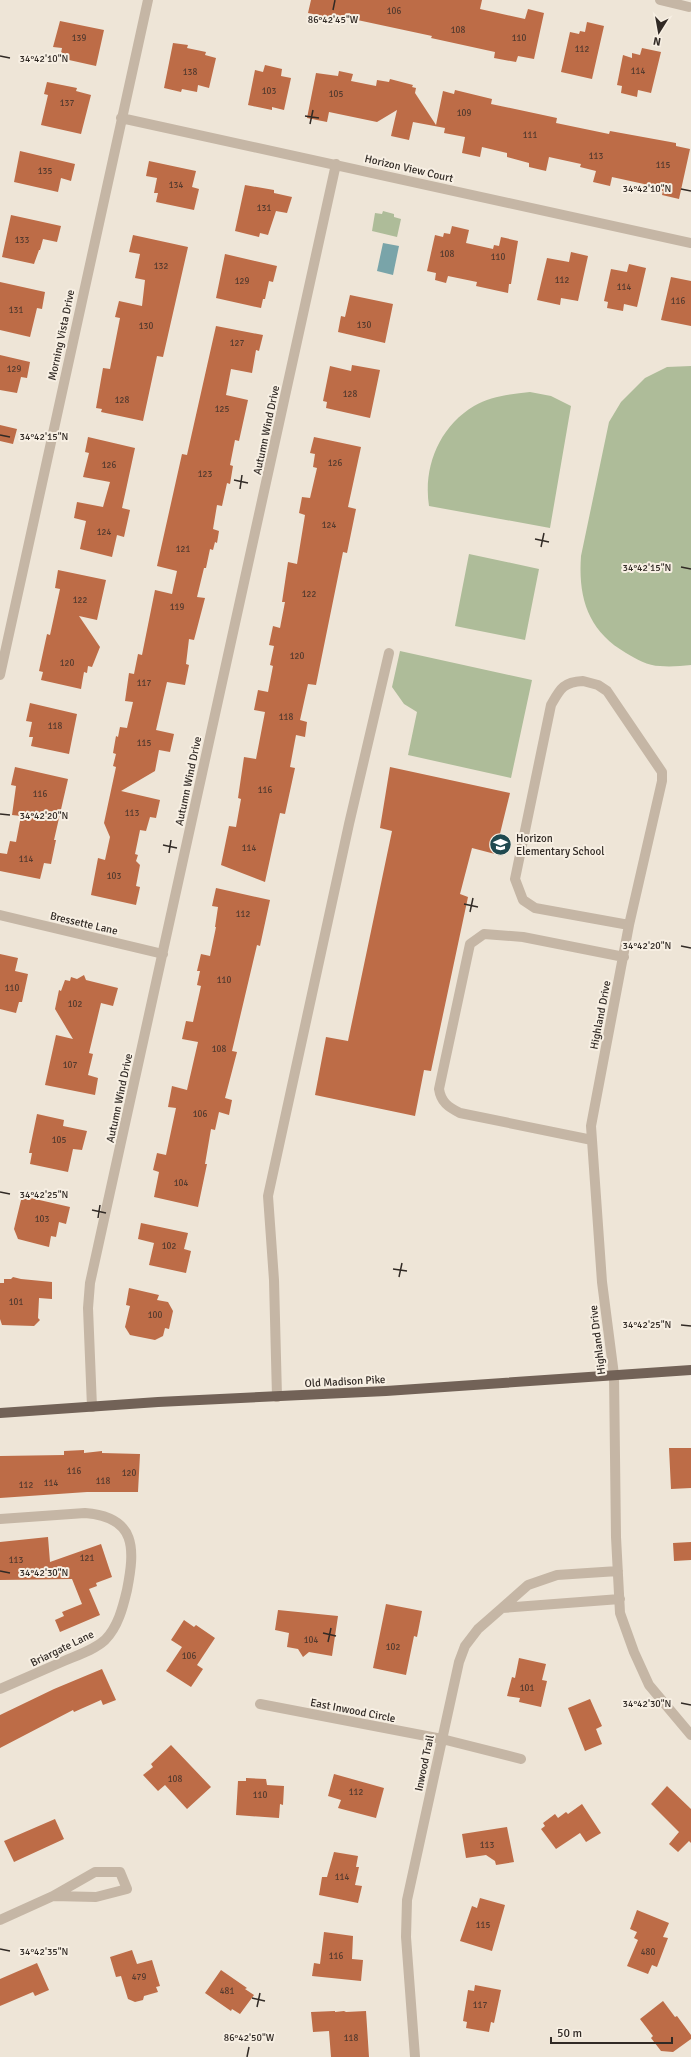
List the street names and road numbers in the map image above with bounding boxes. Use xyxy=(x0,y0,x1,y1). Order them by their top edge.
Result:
street label: Horizon View Court xyxy=(363,152,455,185)
street label: Morning Vista Drive xyxy=(46,289,77,382)
street label: Autumn Wind Drive xyxy=(251,384,282,476)
street label: Autumn Wind Drive xyxy=(173,735,204,827)
street label: Bressette Lane xyxy=(49,909,119,938)
street label: Highland Drive xyxy=(587,980,614,1051)
street label: Autumn Wind Drive xyxy=(104,1052,135,1144)
street label: Highland Drive xyxy=(587,1304,608,1375)
street label: Old Madison Pike xyxy=(304,1373,386,1390)
street label: Briargate Lane xyxy=(28,1628,96,1669)
street label: East Inwood Circle xyxy=(309,1696,397,1725)
street label: Inwood Trail xyxy=(412,1734,437,1792)

